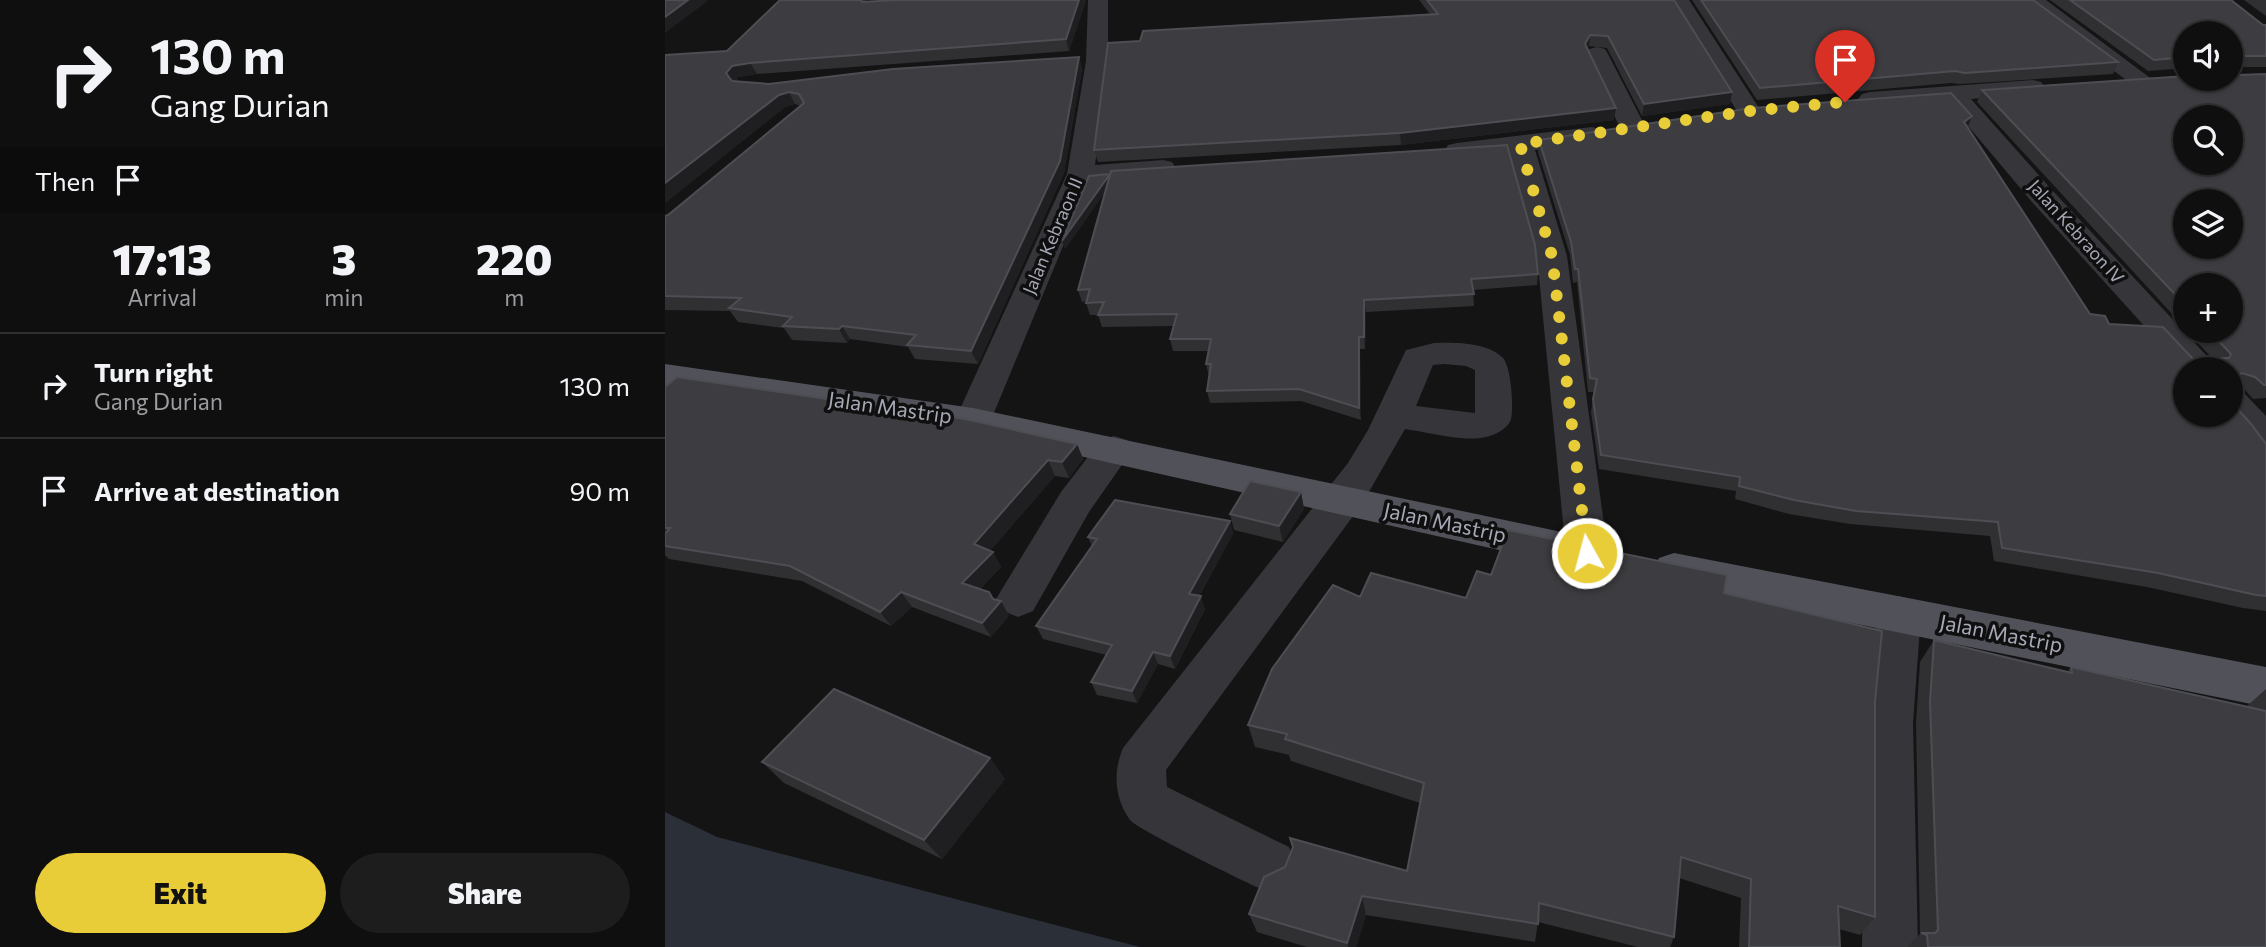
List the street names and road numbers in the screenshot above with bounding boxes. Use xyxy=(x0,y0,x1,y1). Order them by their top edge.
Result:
street label: Jalan Kebraon II xyxy=(1018,174,1087,297)
street label: Jalan Kebraon IV xyxy=(2024,175,2129,288)
street label: Jalan Mastrip xyxy=(827,385,954,428)
street label: Jalan Mastrip xyxy=(1382,496,1509,547)
street label: Jalan Mastrip xyxy=(1938,608,2065,657)

